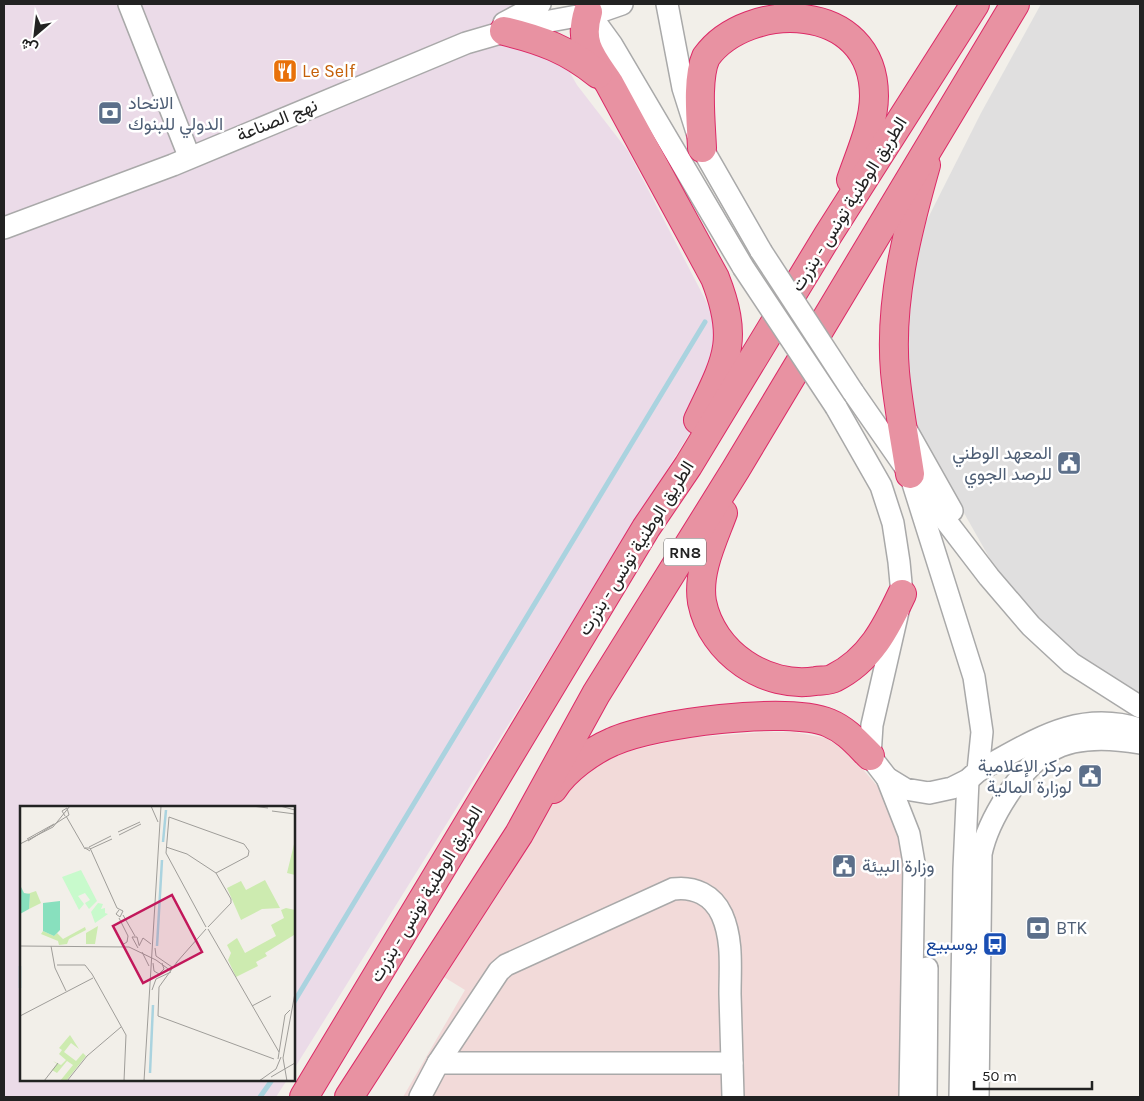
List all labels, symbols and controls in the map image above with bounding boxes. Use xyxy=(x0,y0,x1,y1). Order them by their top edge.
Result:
north arrow xyxy=(10,10,60,60)
text: ش xyxy=(18,35,41,57)
restaurant icon: Le Self xyxy=(272,58,298,84)
place label: Le Self xyxy=(302,60,356,82)
place label: الاتحاد الدولي للبنوك xyxy=(128,92,223,139)
street label: نهج الصناعة xyxy=(233,94,321,147)
bank icon: الاتحاد الدولي للبنوك xyxy=(97,100,123,126)
street label: الطريق الوطنية تونس - بنزرت xyxy=(786,113,912,295)
place label: المعهد الوطني للرصد الجوي xyxy=(952,442,1052,489)
public building icon: المعهد الوطني للرصد الجوي xyxy=(1056,450,1082,476)
street label: الطريق الوطنية تونس - بنزرت xyxy=(573,457,699,639)
road number: RN8 xyxy=(664,538,706,566)
place label: مركز الإعلامية لوزارة المالية xyxy=(978,755,1072,798)
public building icon: مركز الإعلامية لوزارة المالية xyxy=(1077,763,1103,789)
street label: الطريق الوطنية تونس - بنزرت xyxy=(365,802,487,986)
inset map xyxy=(20,806,295,1081)
public building icon: وزارة البيئة xyxy=(831,853,857,879)
place label: وزارة البيئة xyxy=(862,855,934,877)
bank icon: BTK xyxy=(1025,915,1051,941)
place label: BTK xyxy=(1056,917,1087,939)
bus stop icon: بوسبيع xyxy=(982,931,1008,957)
place label: بوسبيع xyxy=(926,933,978,956)
scale bar xyxy=(974,1058,1092,1090)
text: 50 m xyxy=(982,1067,1017,1085)

